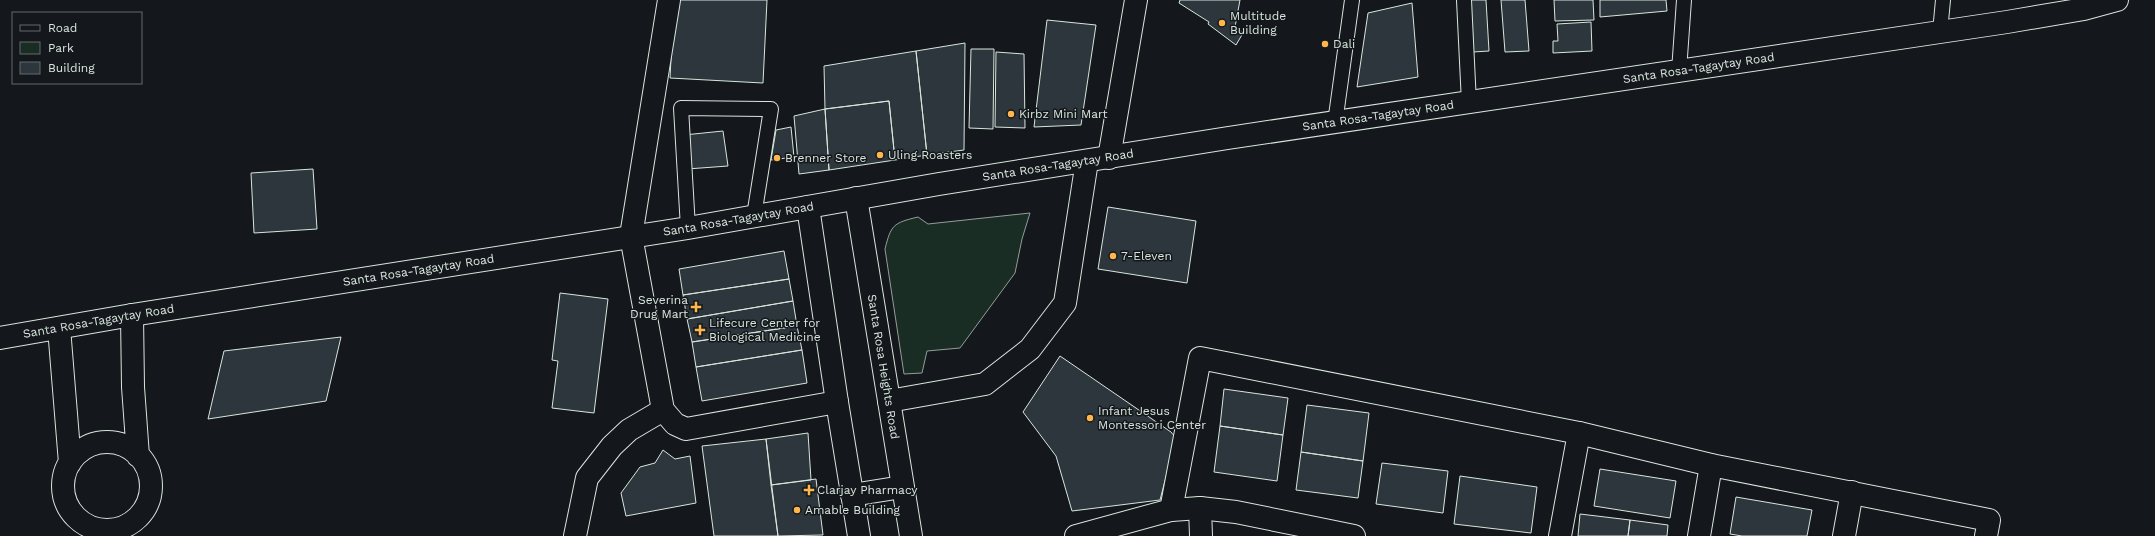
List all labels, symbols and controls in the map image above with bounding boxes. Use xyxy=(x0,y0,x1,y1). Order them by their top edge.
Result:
place label: Multitude Building xyxy=(1230,9,1286,37)
legend xyxy=(12,12,142,84)
marker: Multitude Building xyxy=(1217,18,1227,28)
text: Road xyxy=(48,21,77,35)
place label: Dali xyxy=(1333,37,1355,51)
marker: Dali xyxy=(1320,39,1330,49)
text: Park xyxy=(48,41,74,55)
street label: Santa Rosa-Tagaytay Road xyxy=(1622,50,1775,86)
text: Building xyxy=(48,61,95,75)
street label: Santa Rosa-Tagaytay Road xyxy=(1301,97,1455,134)
place label: Kirbz Mini Mart xyxy=(1019,107,1108,121)
marker: Kirbz Mini Mart xyxy=(1006,109,1016,119)
street label: Santa Rosa-Tagaytay Road xyxy=(981,146,1135,184)
place label: Uling Roasters xyxy=(888,148,972,162)
marker: Uling Roasters xyxy=(875,150,885,160)
place label: Brenner Store xyxy=(785,151,867,165)
marker: Brenner Store xyxy=(772,153,782,163)
street label: Santa Rosa-Tagaytay Road xyxy=(662,199,815,239)
place label: 7-Eleven xyxy=(1121,249,1172,263)
street label: Santa Rosa-Tagaytay Road xyxy=(342,251,495,289)
marker: 7-Eleven xyxy=(1108,251,1118,261)
place label: Severina Drug Mart xyxy=(630,293,688,321)
street label: Santa Rosa Heights Road xyxy=(865,293,902,440)
street label: Santa Rosa-Tagaytay Road xyxy=(22,302,175,341)
marker: Severina Drug Mart xyxy=(691,302,701,312)
place label: Lifecure Center for Biological Medicine xyxy=(709,316,821,344)
marker: Lifecure Center for Biological Medicine xyxy=(694,324,706,336)
place label: Infant Jesus Montessori Center xyxy=(1098,404,1206,432)
marker: Infant Jesus Montessori Center xyxy=(1085,413,1095,423)
place label: Clarjay Pharmacy xyxy=(817,483,918,497)
marker: Clarjay Pharmacy xyxy=(804,485,814,495)
place label: Amable Building xyxy=(805,503,901,517)
marker: Amable Building xyxy=(792,505,802,515)

